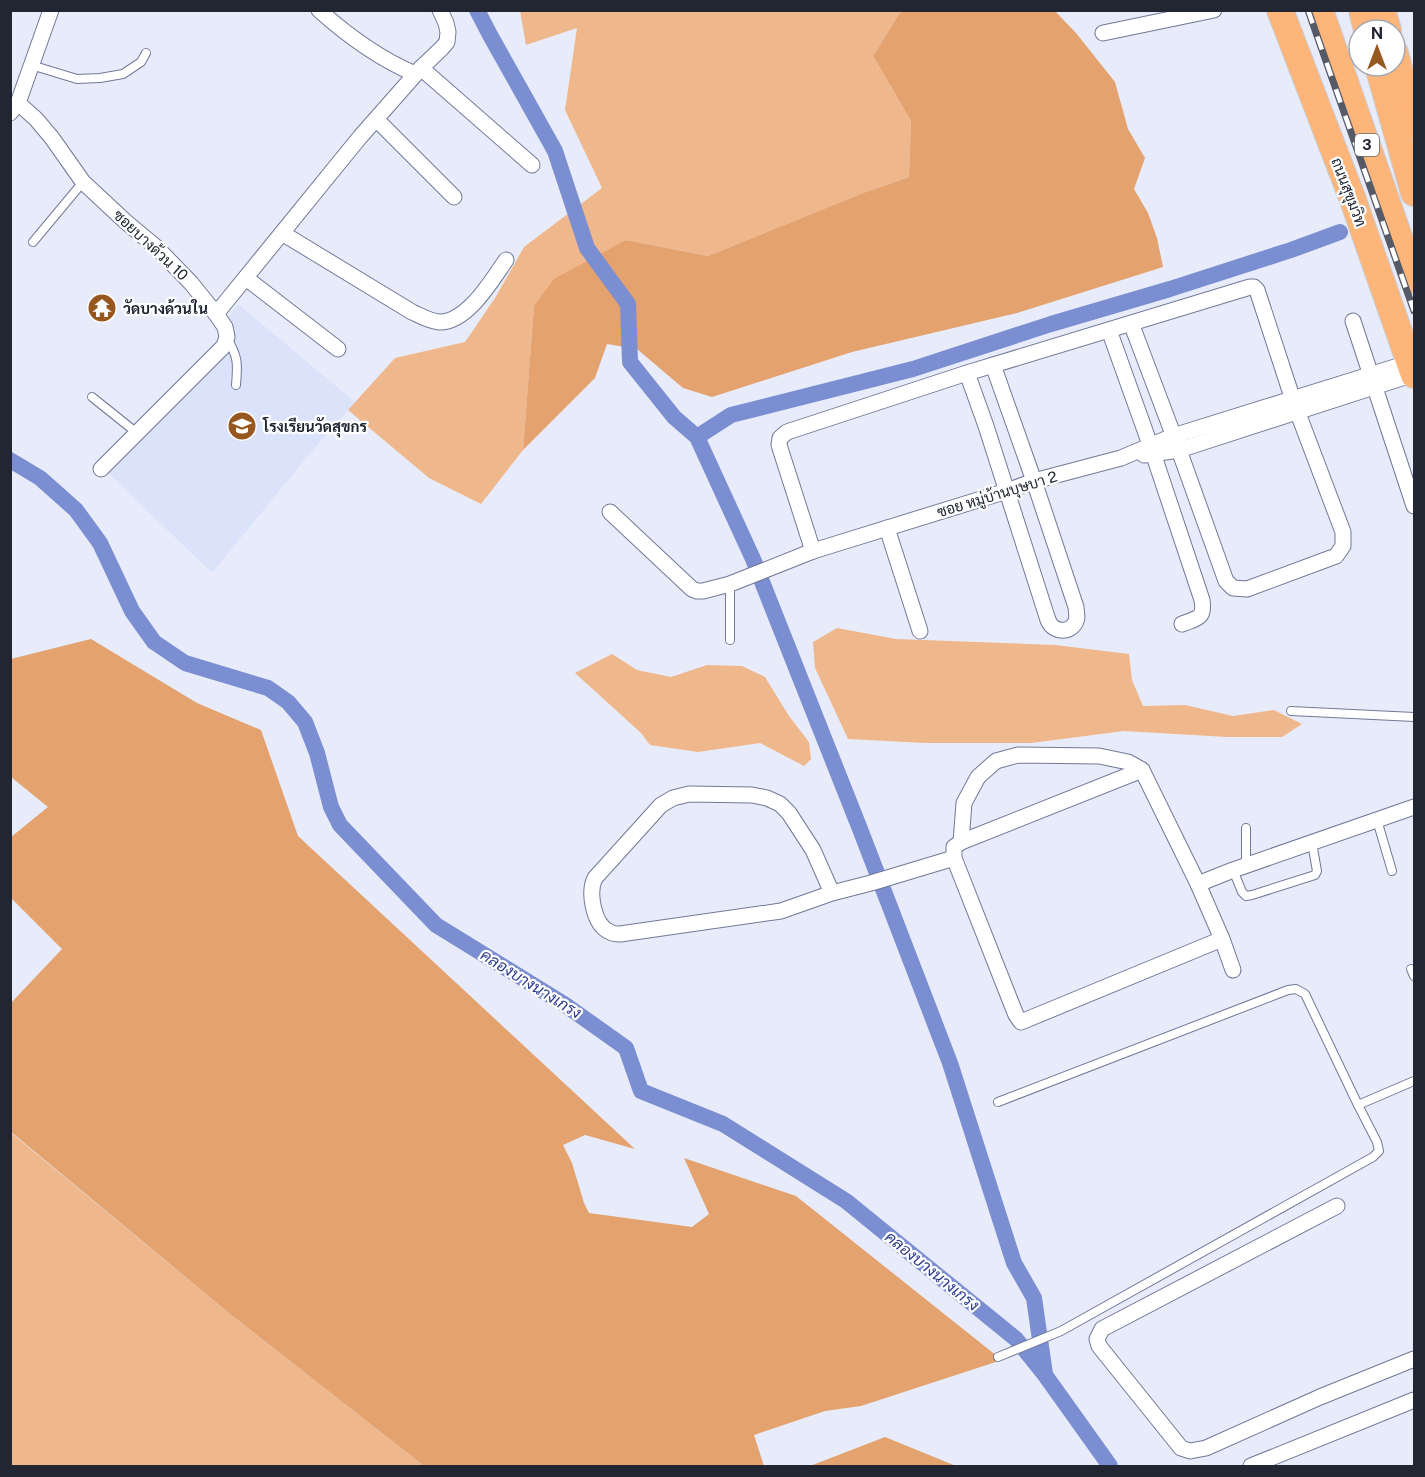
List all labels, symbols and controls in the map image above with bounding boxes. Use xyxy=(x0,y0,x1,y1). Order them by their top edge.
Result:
north arrow xyxy=(1347,18,1407,78)
text: N xyxy=(1371,24,1383,43)
road number: 3 xyxy=(1355,134,1379,156)
street label: ถนนสุขุมวิท xyxy=(1325,155,1370,230)
street label: ซอยบางด้วน 10 xyxy=(110,206,192,284)
temple icon: วัดบางด้วนใน xyxy=(86,292,118,324)
place label: วัดบางด้วนใน xyxy=(123,299,208,317)
school or university icon: โรงเรียนวัดสุขกร xyxy=(226,410,258,442)
place label: โรงเรียนวัดสุขกร xyxy=(262,416,367,438)
street label: ซอย หมู่บ้านบุษบา 2 xyxy=(934,467,1060,523)
water label: คลองบางนางเกรง xyxy=(477,945,585,1023)
water label: คลองบางนางเกรง xyxy=(881,1227,983,1315)

